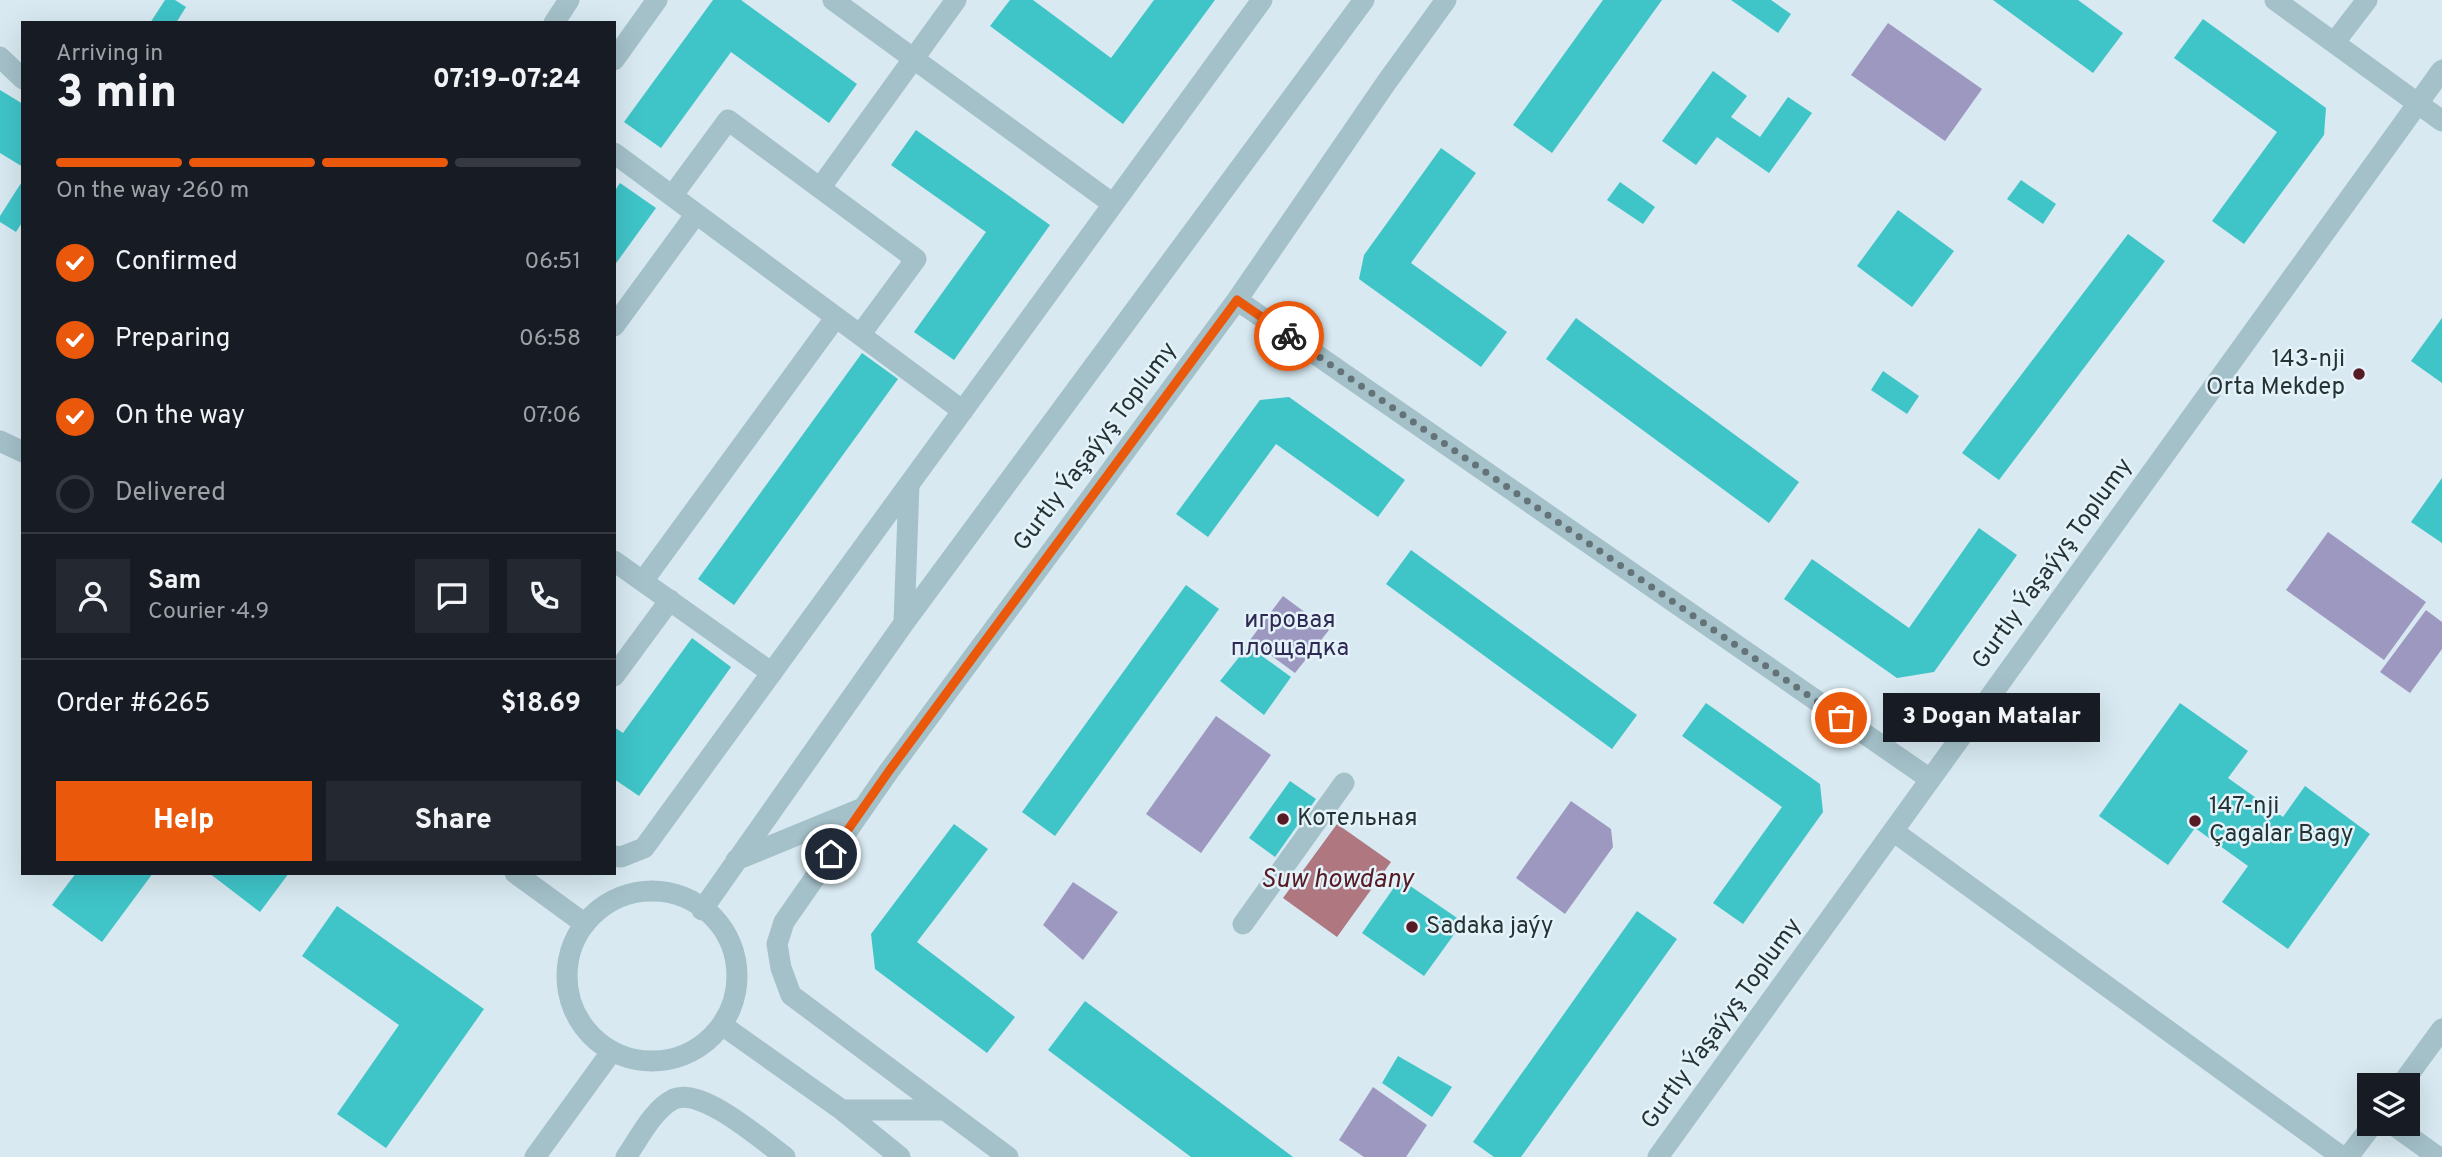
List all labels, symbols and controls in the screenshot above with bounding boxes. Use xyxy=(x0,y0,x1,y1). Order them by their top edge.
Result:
text: Arriving in xyxy=(56,40,163,69)
text: 07:19–07:24 xyxy=(433,64,581,97)
text: 3 min xyxy=(56,65,177,124)
text: On the way · 260 m xyxy=(56,177,249,206)
icon: check xyxy=(56,244,94,282)
text: Confirmed xyxy=(115,246,238,279)
text: 06:51 xyxy=(524,248,581,277)
courier xyxy=(1254,301,1324,371)
icon: bike xyxy=(1270,317,1308,355)
icon: check xyxy=(56,321,94,359)
text: Preparing xyxy=(115,323,230,356)
text: 06:58 xyxy=(519,325,581,354)
street label: Gurtly Ýaşaýyş Toplumy xyxy=(1006,335,1184,557)
place label: 143-nji Orta Mekdep xyxy=(2206,345,2345,403)
marker: 143-nji Orta Mekdep xyxy=(2351,366,2367,382)
icon: check xyxy=(56,398,94,436)
text: On the way xyxy=(115,400,245,433)
text: 07:06 xyxy=(522,402,581,431)
street label: Gurtly Ýaşaýyş Toplumy xyxy=(1965,451,2140,676)
text: Delivered xyxy=(115,477,226,510)
button: person xyxy=(56,559,130,633)
button: chat xyxy=(415,559,489,633)
button: phone xyxy=(507,559,581,633)
text: Sam xyxy=(148,565,201,598)
text: Courier · 4.9 xyxy=(148,598,269,627)
park label: игровая площадка xyxy=(1231,606,1349,664)
text: Order #6265 xyxy=(56,688,211,721)
text: $18.69 xyxy=(501,688,581,721)
pin xyxy=(1811,688,1871,748)
callout: 3 Dogan Matalar xyxy=(1883,694,2100,742)
icon: bag xyxy=(1822,699,1860,737)
text: 3 Dogan Matalar xyxy=(1902,703,2081,732)
button: Help xyxy=(56,781,312,861)
button: Share xyxy=(326,781,581,861)
place label: 147-nji Çagalar Bagy xyxy=(2209,792,2353,850)
place label: Котельная xyxy=(1297,804,1417,834)
marker: Котельная xyxy=(1275,811,1291,827)
marker: 147-nji Çagalar Bagy xyxy=(2187,813,2203,829)
pin xyxy=(801,824,861,884)
icon: home xyxy=(812,835,850,873)
water label: Suw howdany xyxy=(1261,864,1415,897)
street label: Gurtly Ýaşaýyş Toplumy xyxy=(1634,911,1809,1136)
place label: Sadaka jaýy xyxy=(1426,912,1554,942)
marker: Sadaka jaýy xyxy=(1404,919,1420,935)
map controls xyxy=(2357,1073,2420,1136)
button: layers xyxy=(2357,1073,2420,1136)

